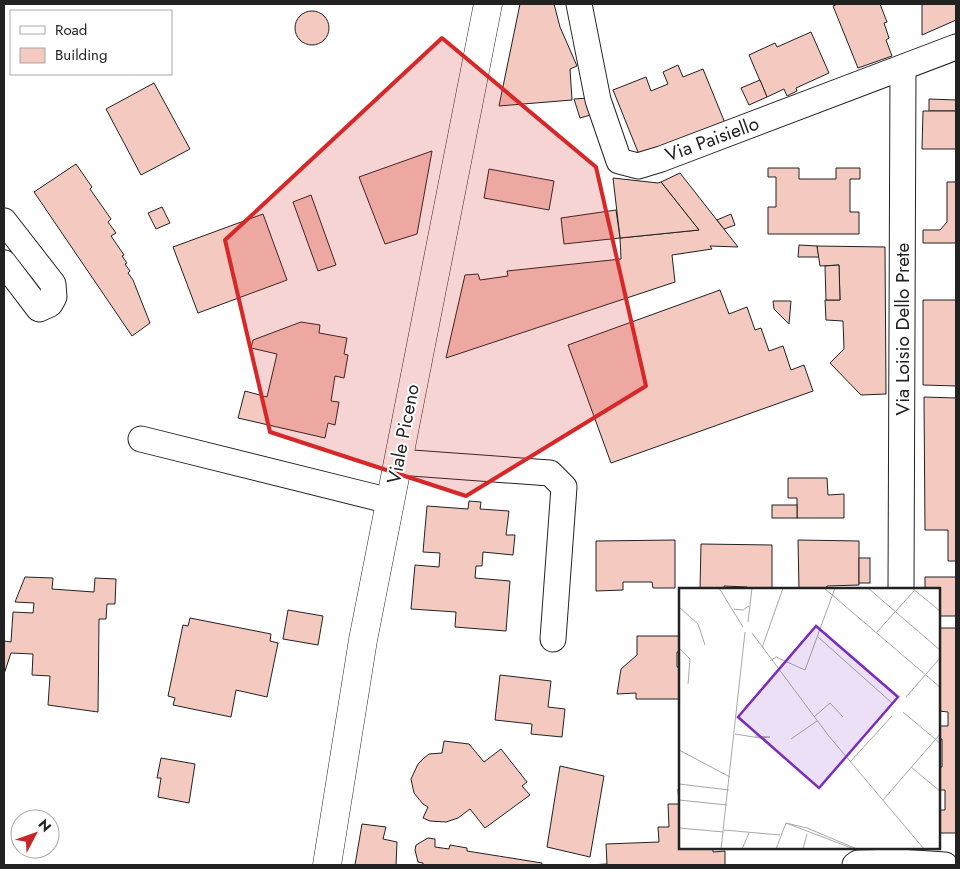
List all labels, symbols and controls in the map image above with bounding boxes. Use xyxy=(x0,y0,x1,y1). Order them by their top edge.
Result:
legend xyxy=(10,10,172,75)
text: Road xyxy=(55,19,87,41)
text: Building xyxy=(55,44,107,66)
street label: Via Paisiello xyxy=(661,110,763,168)
street label: Via Loisio Dello Prete xyxy=(889,242,916,415)
street label: Viale Piceno xyxy=(380,382,426,486)
inset map xyxy=(679,588,940,849)
north arrow xyxy=(10,809,60,859)
text: N xyxy=(34,815,56,836)

